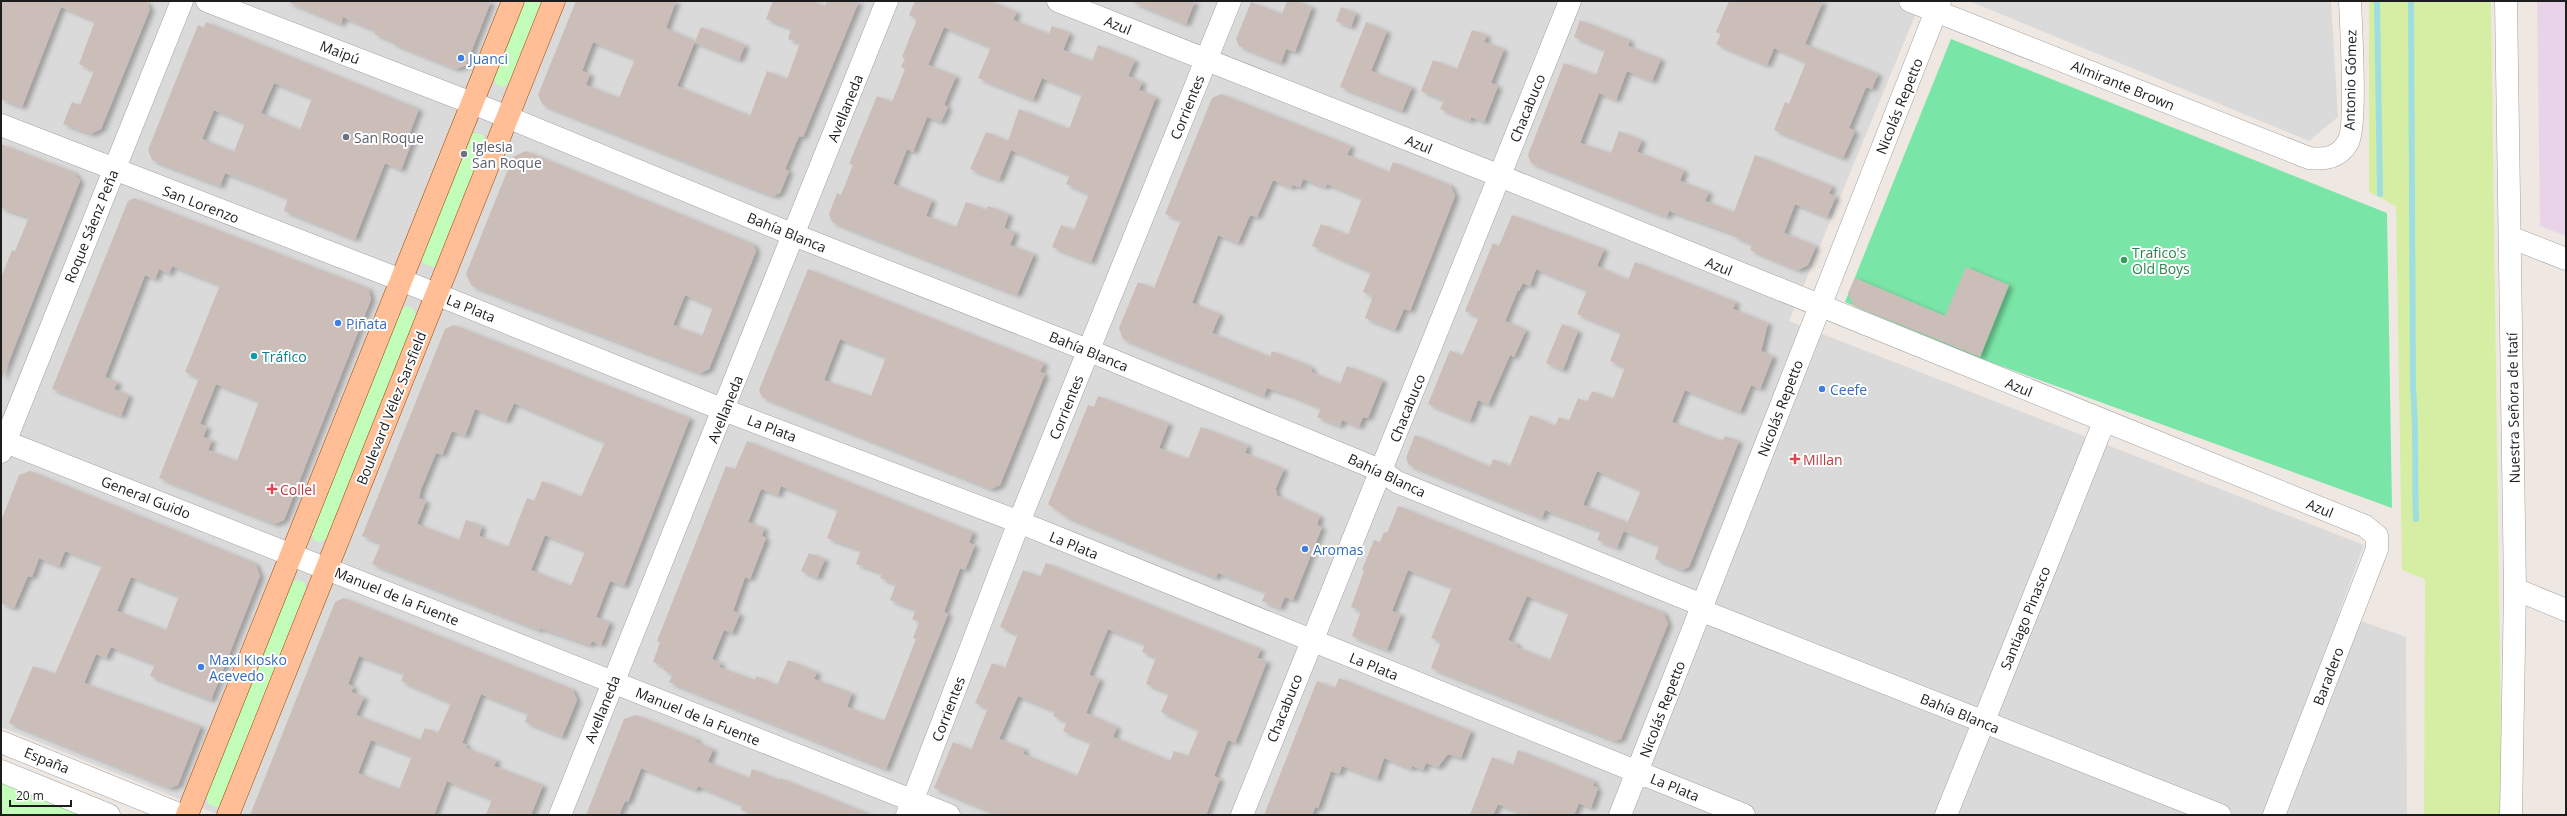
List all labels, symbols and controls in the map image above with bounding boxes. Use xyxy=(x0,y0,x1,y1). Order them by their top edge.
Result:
street label: Azul xyxy=(1102,11,1134,39)
street label: Antonio Gómez xyxy=(2340,29,2360,131)
street label: Maipú xyxy=(317,36,363,68)
place label: Juanci xyxy=(467,49,508,68)
marker: Juanci xyxy=(456,53,466,63)
street label: Nicolás Repetto xyxy=(1871,55,1927,157)
street label: Almirante Brown xyxy=(2068,56,2178,114)
street label: Avellaneda xyxy=(823,71,867,145)
street label: Chacabuco xyxy=(1505,71,1549,145)
street label: Corrientes xyxy=(1165,72,1209,142)
place label: San Roque xyxy=(354,128,424,147)
street label: Azul xyxy=(1403,130,1435,158)
marker: San Roque xyxy=(341,132,351,142)
place label: Iglesia San Roque xyxy=(472,137,542,172)
marker: Iglesia San Roque xyxy=(459,149,469,159)
street label: Roque Sáenz Peña xyxy=(60,167,122,285)
street label: San Lorenzo xyxy=(160,181,242,227)
street label: Bahía Blanca xyxy=(745,207,829,257)
place label: Trafico's Old Boys xyxy=(2132,243,2190,278)
street label: Azul xyxy=(1703,252,1735,280)
marker: Trafico's Old Boys xyxy=(2119,255,2129,265)
street label: La Plata xyxy=(444,290,498,326)
place label: Piñata xyxy=(346,314,387,333)
marker: Piñata xyxy=(333,318,343,328)
street label: Bahía Blanca xyxy=(1047,326,1131,376)
street label: Boulevard Vélez Sarsfield xyxy=(351,328,431,488)
street label: Nuestra Señora de Itatí xyxy=(2502,332,2524,484)
place label: Tráfico xyxy=(262,347,307,366)
marker: Tráfico xyxy=(249,351,259,361)
street label: Nicolás Repetto xyxy=(1753,357,1807,459)
street label: Chacabuco xyxy=(1385,371,1429,445)
street label: Avellaneda xyxy=(703,372,747,446)
street label: Corrientes xyxy=(1044,372,1088,442)
street label: Azul xyxy=(2003,373,2035,401)
place label: Ceefe xyxy=(1830,380,1867,399)
marker: Ceefe xyxy=(1817,384,1827,394)
street label: La Plata xyxy=(745,410,799,446)
street label: Bahía Blanca xyxy=(1345,449,1429,501)
place label: Millan xyxy=(1803,450,1843,469)
marker: Millan xyxy=(1790,454,1800,464)
street label: General Guido xyxy=(99,471,193,523)
place label: Collel xyxy=(280,480,316,499)
marker: Collel xyxy=(267,484,277,494)
street label: Azul xyxy=(2304,494,2336,522)
street label: La Plata xyxy=(1047,527,1101,563)
place label: Aromas xyxy=(1313,540,1364,559)
marker: Aromas xyxy=(1300,544,1310,554)
street label: Manuel de la Fuente xyxy=(332,562,462,630)
street label: Santiago Pinasco xyxy=(1996,563,2054,673)
street label: Baradero xyxy=(2308,644,2348,708)
street label: La Plata xyxy=(1347,648,1401,684)
place label: Maxi Kiosko Acevedo xyxy=(209,650,287,685)
street label: Nicolás Repetto xyxy=(1635,658,1689,760)
marker: Maxi Kiosko Acevedo xyxy=(196,662,206,672)
street label: Chacabuco xyxy=(1262,671,1306,745)
street label: Avellaneda xyxy=(580,672,624,746)
street label: Corrientes xyxy=(927,673,969,744)
street label: Manuel de la Fuente xyxy=(633,682,763,750)
street label: Bahía Blanca xyxy=(1918,688,2002,738)
street label: España xyxy=(22,742,72,778)
street label: La Plata xyxy=(1648,769,1702,805)
scale bar xyxy=(10,782,71,808)
text: 20 m xyxy=(16,787,44,804)

